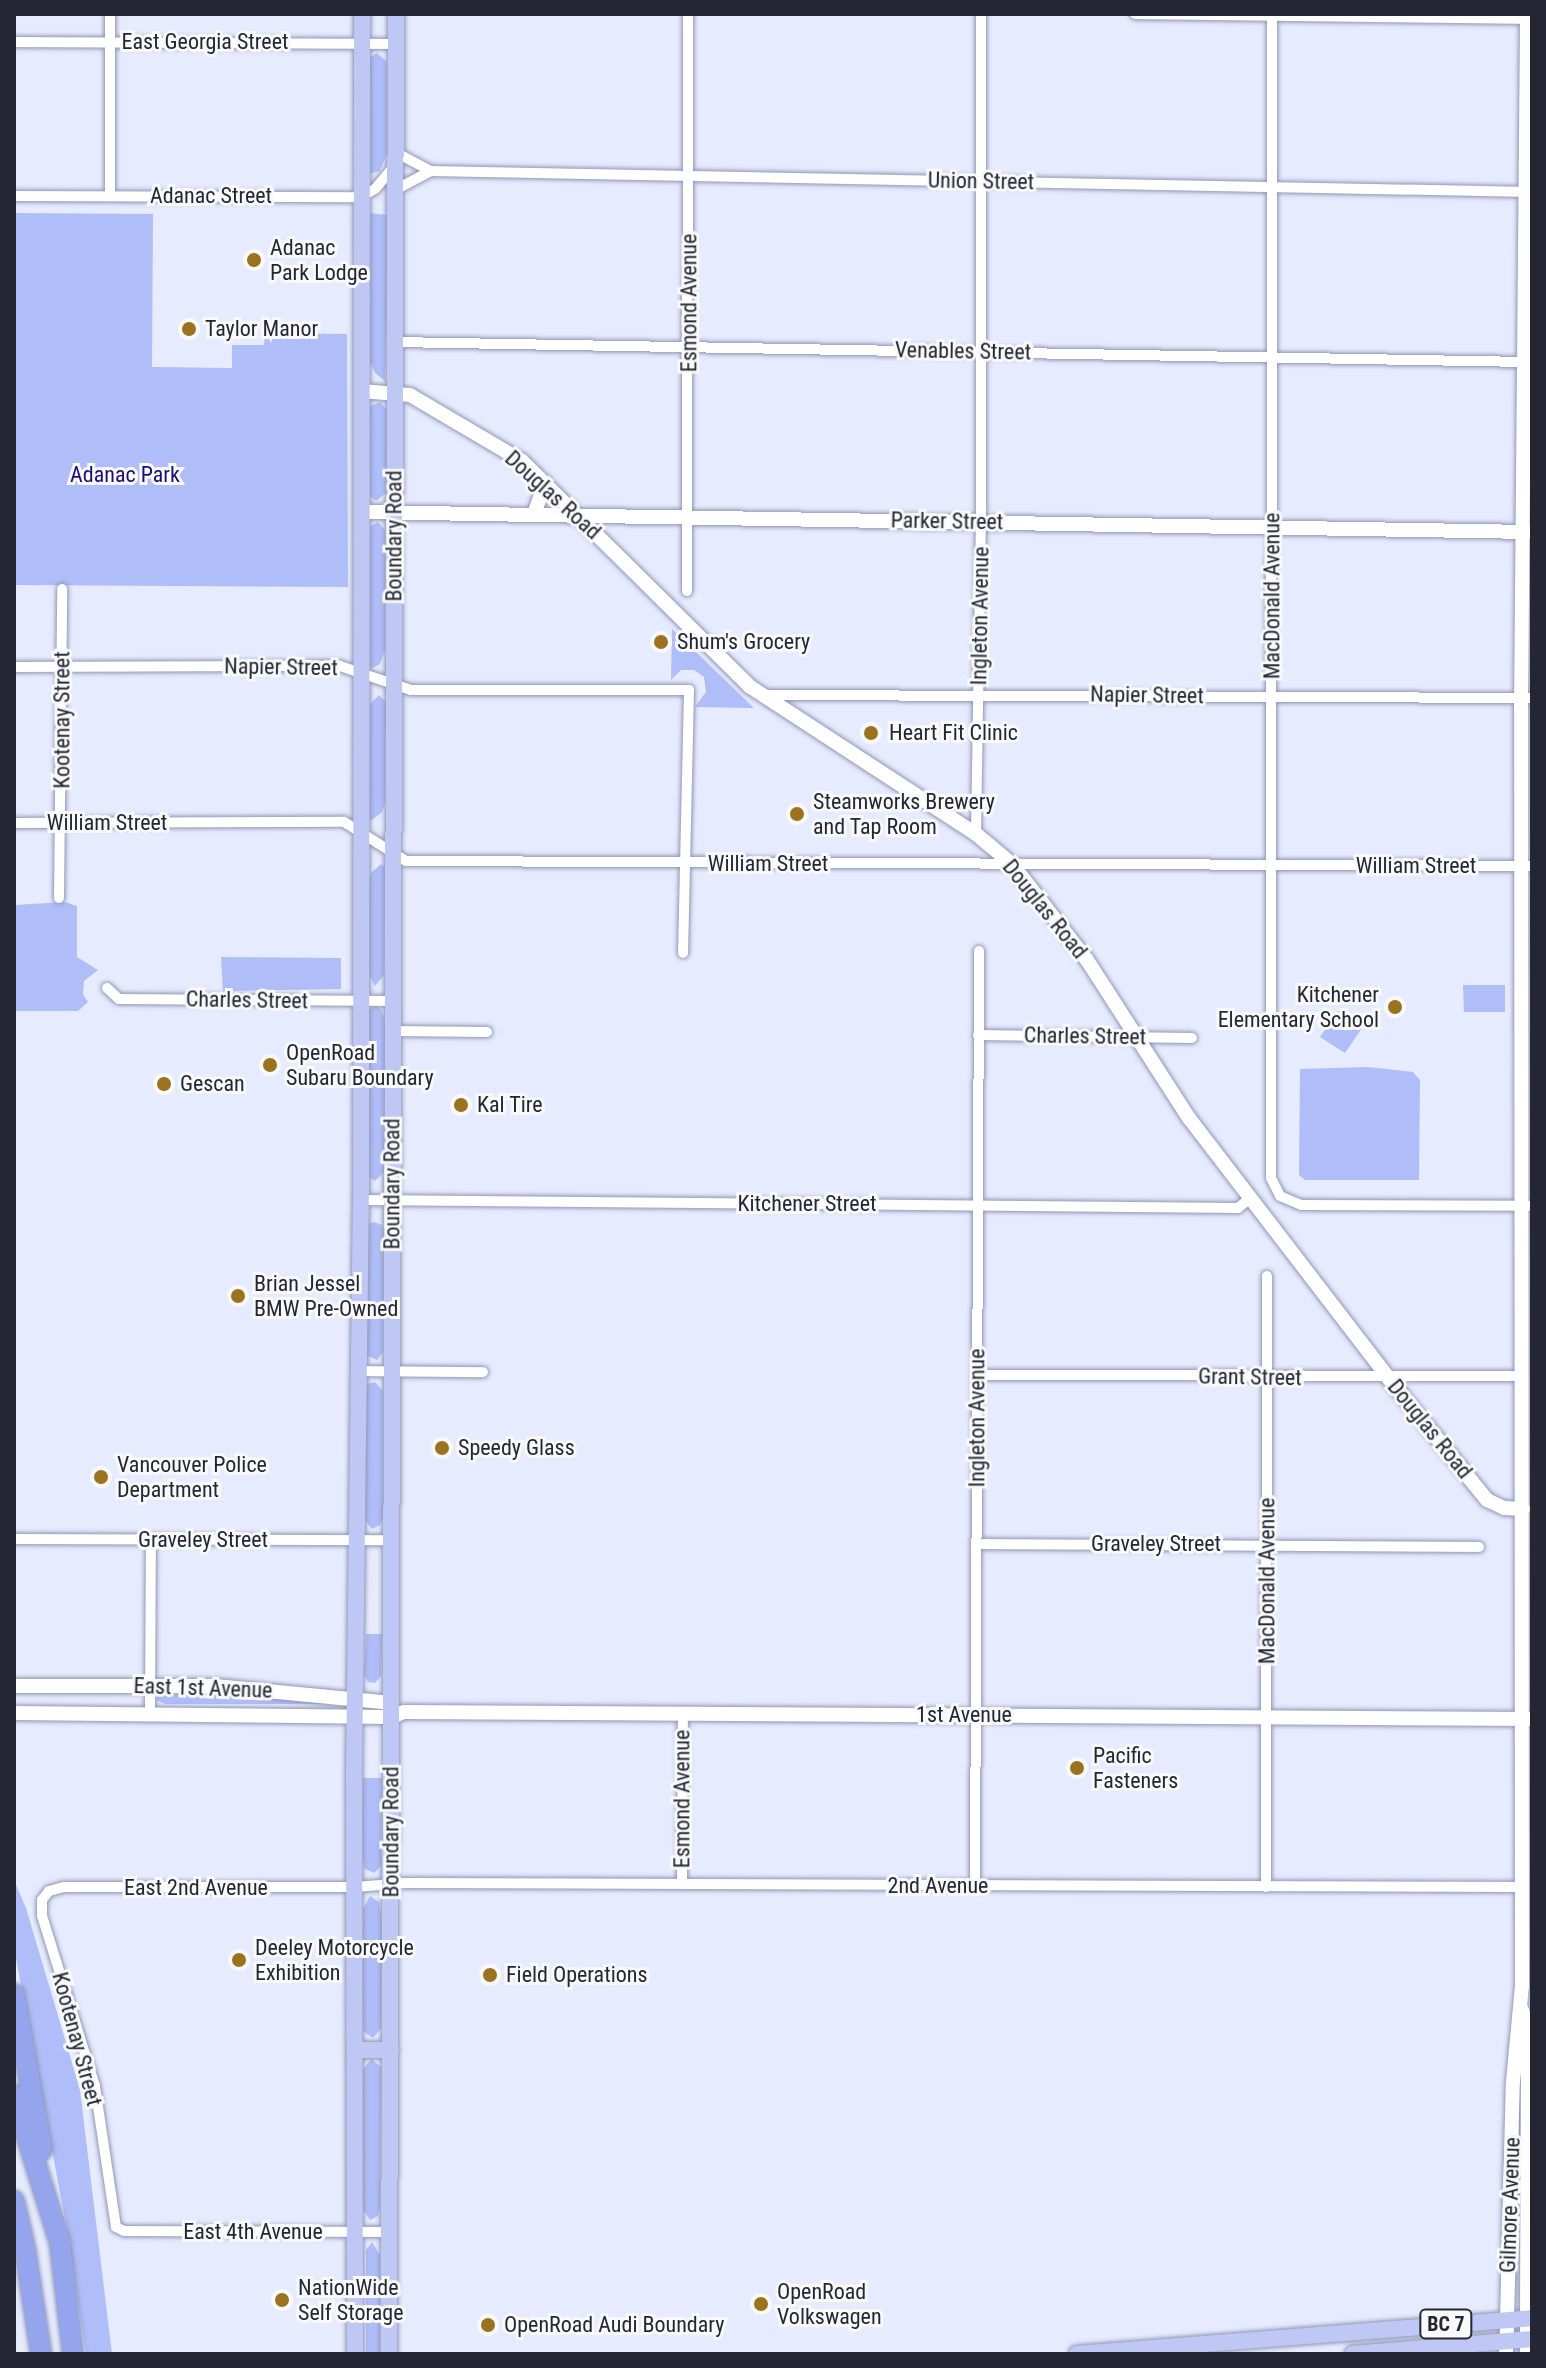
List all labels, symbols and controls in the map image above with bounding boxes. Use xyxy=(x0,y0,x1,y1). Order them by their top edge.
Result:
street label: East Georgia Street xyxy=(122,29,288,55)
street label: Union Street xyxy=(928,167,1034,195)
street label: Adanac Street xyxy=(150,183,272,209)
place label: Adanac Park Lodge xyxy=(270,234,368,286)
street label: Esmond Avenue xyxy=(676,234,702,372)
marker: Adanac Park Lodge xyxy=(245,251,263,269)
place label: Taylor Manor xyxy=(205,316,318,342)
marker: Taylor Manor xyxy=(180,320,198,338)
street label: Venables Street xyxy=(895,337,1031,365)
street label: Douglas Road xyxy=(500,445,606,545)
park label: Adanac Park xyxy=(70,462,180,488)
street label: Boundary Road xyxy=(381,470,407,602)
street label: Parker Street xyxy=(890,507,1004,535)
street label: MacDonald Avenue xyxy=(1259,513,1285,679)
street label: Ingleton Avenue xyxy=(966,546,994,686)
place label: Shum's Grocery xyxy=(677,629,810,655)
marker: Shum's Grocery xyxy=(652,633,670,651)
street label: Kootenay Street xyxy=(49,651,75,789)
street label: Napier Street xyxy=(224,653,338,681)
street label: Napier Street xyxy=(1090,681,1204,709)
place label: Heart Fit Clinic xyxy=(889,720,1018,746)
marker: Heart Fit Clinic xyxy=(860,722,882,744)
place label: Steamworks Brewery and Tap Room xyxy=(813,788,995,840)
marker: Steamworks Brewery and Tap Room xyxy=(788,805,806,823)
street label: William Street xyxy=(47,810,167,836)
street label: William Street xyxy=(708,851,828,877)
street label: William Street xyxy=(1356,853,1476,879)
street label: Douglas Road xyxy=(997,854,1093,964)
place label: Kitchener Elementary School xyxy=(1218,981,1379,1032)
street label: Charles Street xyxy=(186,986,308,1014)
marker: Kitchener Elementary School xyxy=(1386,998,1404,1016)
street label: Charles Street xyxy=(1024,1022,1146,1050)
place label: OpenRoad Subaru Boundary xyxy=(286,1039,434,1090)
marker: OpenRoad Subaru Boundary xyxy=(261,1056,279,1074)
place label: Gescan xyxy=(180,1071,245,1097)
marker: Gescan xyxy=(155,1075,173,1093)
place label: Kal Tire xyxy=(477,1092,543,1118)
marker: Kal Tire xyxy=(452,1096,470,1114)
street label: Boundary Road xyxy=(379,1118,405,1250)
street label: Kitchener Street xyxy=(738,1191,876,1217)
place label: Brian Jessel BMW Pre-Owned xyxy=(254,1270,398,1322)
marker: Brian Jessel BMW Pre-Owned xyxy=(229,1287,247,1305)
street label: Ingleton Avenue xyxy=(964,1349,990,1487)
street label: Grant Street xyxy=(1198,1363,1302,1391)
street label: Douglas Road xyxy=(1382,1374,1478,1484)
place label: Speedy Glass xyxy=(458,1435,575,1461)
marker: Speedy Glass xyxy=(433,1439,451,1457)
place label: Vancouver Police Department xyxy=(117,1451,267,1502)
marker: Vancouver Police Department xyxy=(92,1468,110,1486)
street label: MacDonald Avenue xyxy=(1254,1498,1280,1664)
street label: Graveley Street xyxy=(138,1527,268,1553)
street label: Graveley Street xyxy=(1091,1531,1221,1557)
street label: East 1st Avenue xyxy=(133,1672,273,1704)
street label: 1st Avenue xyxy=(916,1702,1012,1728)
street label: Esmond Avenue xyxy=(669,1730,695,1868)
place label: Pacific Fasteners xyxy=(1093,1742,1178,1794)
marker: Pacific Fasteners xyxy=(1068,1759,1086,1777)
street label: Boundary Road xyxy=(378,1766,404,1898)
street label: 2nd Avenue xyxy=(888,1873,988,1899)
street label: East 2nd Avenue xyxy=(124,1875,268,1901)
place label: Deeley Motorcycle Exhibition xyxy=(255,1934,414,1986)
marker: Deeley Motorcycle Exhibition xyxy=(230,1951,248,1969)
place label: Field Operations xyxy=(506,1962,647,1988)
marker: Field Operations xyxy=(481,1966,499,1984)
street label: Kootenay Street xyxy=(46,1969,108,2109)
street label: Gilmore Avenue xyxy=(1494,2137,1526,2273)
street label: East 4th Avenue xyxy=(183,2219,323,2245)
place label: NationWide Self Storage xyxy=(298,2274,403,2326)
place label: OpenRoad Volkswagen xyxy=(777,2278,882,2330)
marker: NationWide Self Storage xyxy=(273,2291,291,2309)
marker: OpenRoad Volkswagen xyxy=(752,2295,770,2313)
road number: BC 7 xyxy=(1418,2308,1474,2340)
place label: OpenRoad Audi Boundary xyxy=(504,2312,724,2338)
marker: OpenRoad Audi Boundary xyxy=(479,2316,497,2334)

